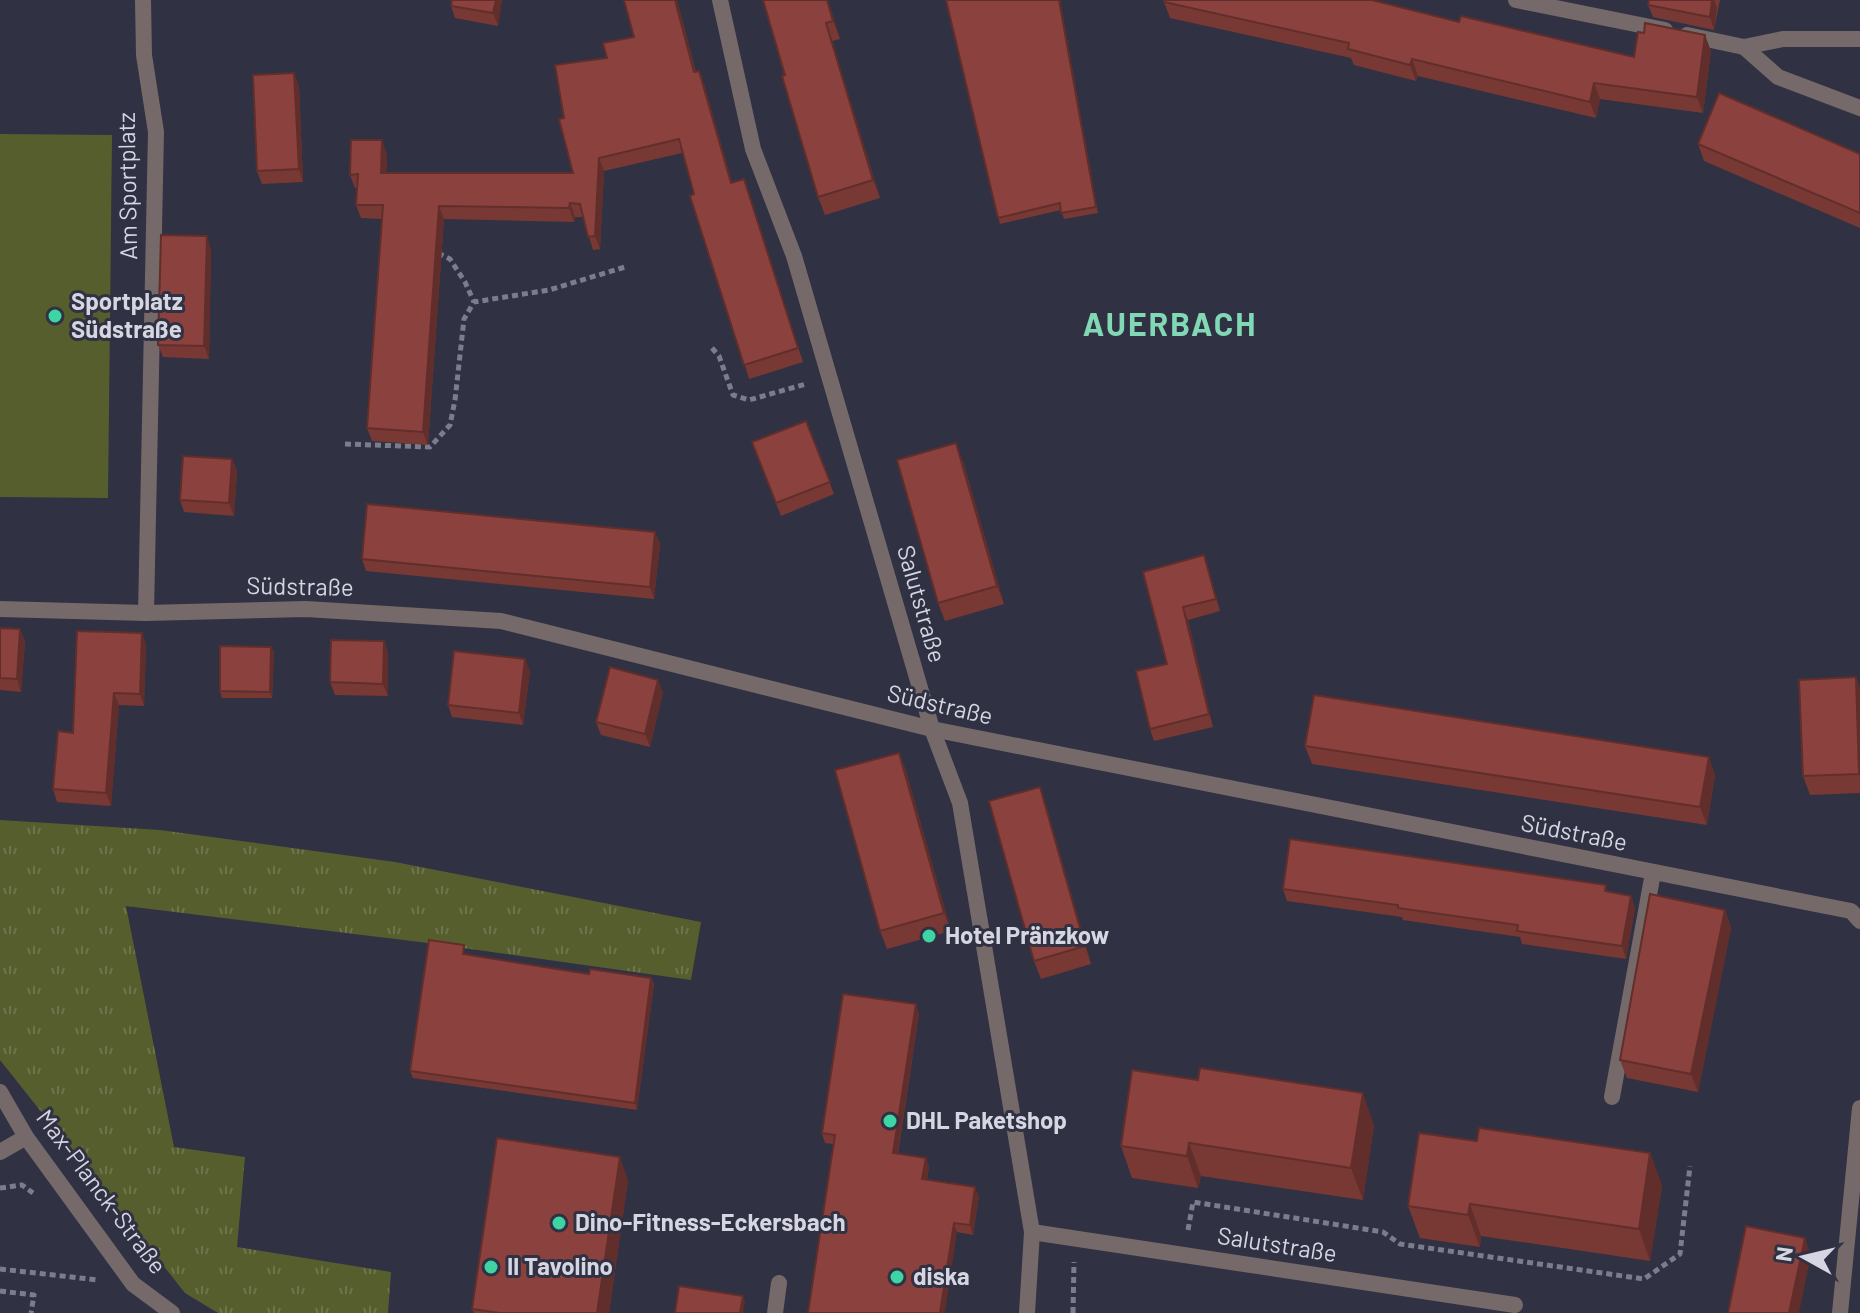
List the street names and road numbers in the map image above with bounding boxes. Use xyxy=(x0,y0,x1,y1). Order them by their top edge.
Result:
street label: Am Sportplatz xyxy=(111,112,142,260)
street label: Salutstraße xyxy=(892,542,953,666)
street label: Südstraße xyxy=(246,570,354,601)
street label: Südstraße xyxy=(885,677,996,730)
street label: Südstraße xyxy=(1519,807,1630,856)
street label: Max-Planck-Straße xyxy=(31,1103,173,1279)
street label: Salutstraße xyxy=(1215,1220,1339,1267)

